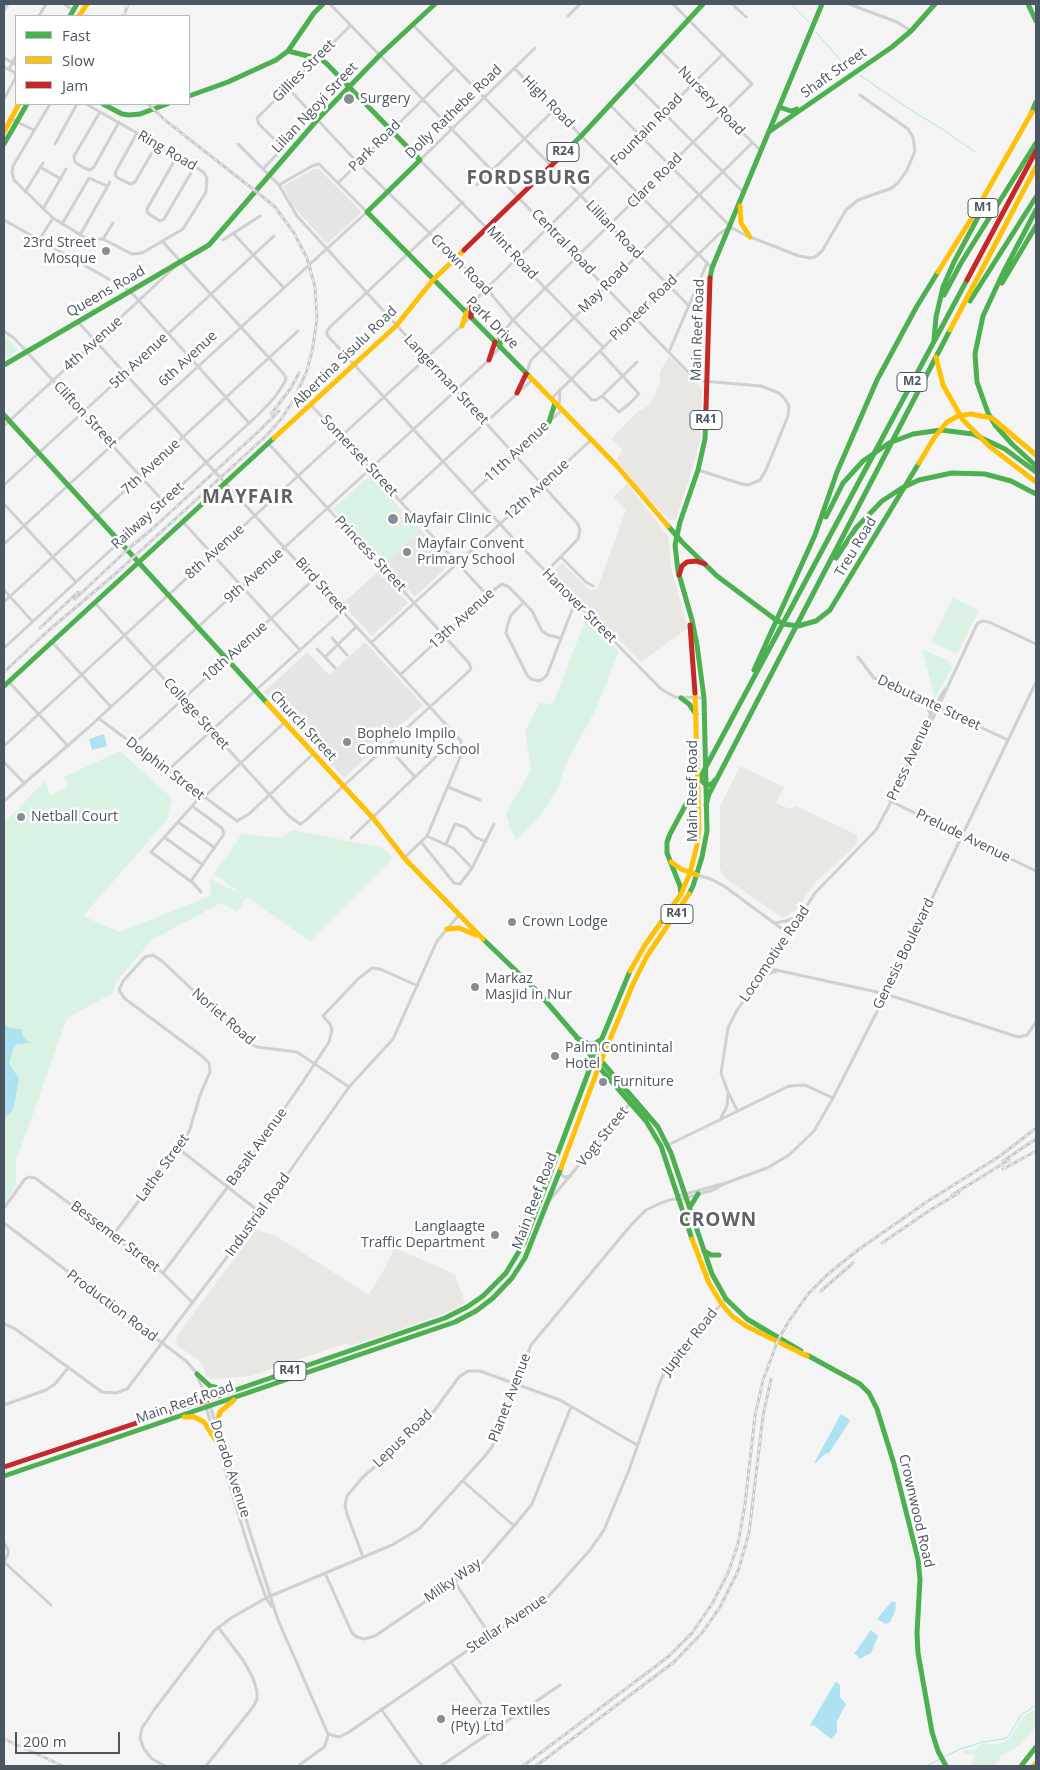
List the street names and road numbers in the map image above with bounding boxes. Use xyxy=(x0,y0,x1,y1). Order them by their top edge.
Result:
street label: Gillies Street xyxy=(269,36,339,106)
street label: Shaft Street xyxy=(798,44,870,102)
street label: Lilian Ngoyi Street xyxy=(269,59,361,157)
street label: Dolly Rathebe Road xyxy=(402,62,506,162)
street label: Nursery Road xyxy=(674,63,748,139)
street label: High Road xyxy=(518,72,578,132)
street label: Fountain Road xyxy=(608,91,686,169)
street label: Park Road xyxy=(346,117,404,175)
street label: Ring Road xyxy=(134,127,200,175)
road number: R24 xyxy=(547,142,579,162)
street label: Clare Road xyxy=(624,150,686,212)
street label: Lillian Road xyxy=(582,197,646,263)
road number: M1 xyxy=(968,198,998,218)
street label: Central Road xyxy=(528,206,598,278)
street label: Mint Road xyxy=(483,223,541,283)
street label: Crown Road xyxy=(427,231,495,299)
street label: May Road xyxy=(575,259,633,317)
street label: Queens Road xyxy=(64,263,148,321)
street label: Pioneer Road xyxy=(607,272,681,344)
street label: Main Reef Road xyxy=(688,279,708,381)
street label: Park Drive xyxy=(462,293,522,353)
street label: Albertina Sisulu Road xyxy=(289,303,401,411)
street label: 4th Avenue xyxy=(60,313,126,375)
street label: 6th Avenue xyxy=(155,328,221,390)
street label: 5th Avenue xyxy=(106,330,172,392)
street label: Langerman Street xyxy=(400,332,492,428)
road number: M2 xyxy=(897,372,927,392)
street label: Clifton Street xyxy=(50,378,120,452)
road number: R41 xyxy=(690,410,722,430)
street label: Somerset Street xyxy=(317,412,401,500)
street label: 11th Avenue xyxy=(481,418,553,486)
street label: 7th Avenue xyxy=(118,436,184,498)
street label: 12th Avenue xyxy=(501,456,573,524)
street label: Railway Street xyxy=(108,479,188,553)
street label: Princess Street xyxy=(331,513,409,595)
street label: Treu Road xyxy=(832,514,880,580)
street label: 8th Avenue xyxy=(182,521,248,583)
street label: 9th Avenue xyxy=(221,545,287,607)
street label: Bird Street xyxy=(291,555,351,617)
street label: Hanover Street xyxy=(538,565,620,647)
street label: 13th Avenue xyxy=(426,585,498,653)
street label: 10th Avenue xyxy=(199,618,271,686)
street label: Debutante Street xyxy=(875,672,983,734)
street label: College Street xyxy=(160,675,232,753)
street label: Church Street xyxy=(266,687,340,765)
street label: Press Avenue xyxy=(884,717,936,803)
street label: Dolphin Street xyxy=(122,734,208,804)
street label: Main Reef Road xyxy=(685,740,701,842)
street label: Prelude Avenue xyxy=(913,806,1013,866)
street label: Genesis Boulevard xyxy=(870,896,938,1012)
street label: Locomotive Road xyxy=(737,903,813,1005)
road number: R41 xyxy=(661,904,693,924)
street label: Noriet Road xyxy=(188,985,258,1049)
street label: Vogt Street xyxy=(574,1104,632,1170)
street label: Basalt Avenue xyxy=(223,1105,291,1189)
street label: Lathe Street xyxy=(133,1131,193,1205)
street label: Main Reef Road xyxy=(509,1150,561,1252)
street label: Industrial Road xyxy=(222,1170,294,1260)
street label: Bessemer Street xyxy=(67,1198,163,1276)
street label: Production Road xyxy=(63,1266,161,1346)
street label: Jupiter Road xyxy=(659,1305,721,1379)
street label: Planet Avenue xyxy=(485,1351,535,1445)
road number: R41 xyxy=(274,1362,306,1380)
street label: Main Reef Road xyxy=(134,1378,236,1428)
street label: Lepus Road xyxy=(370,1407,436,1471)
street label: Dorado Avenue xyxy=(206,1418,254,1520)
street label: Crownwood Road xyxy=(895,1453,937,1569)
street label: Milky Way xyxy=(421,1555,485,1607)
street label: Stellar Avenue xyxy=(464,1591,550,1657)

